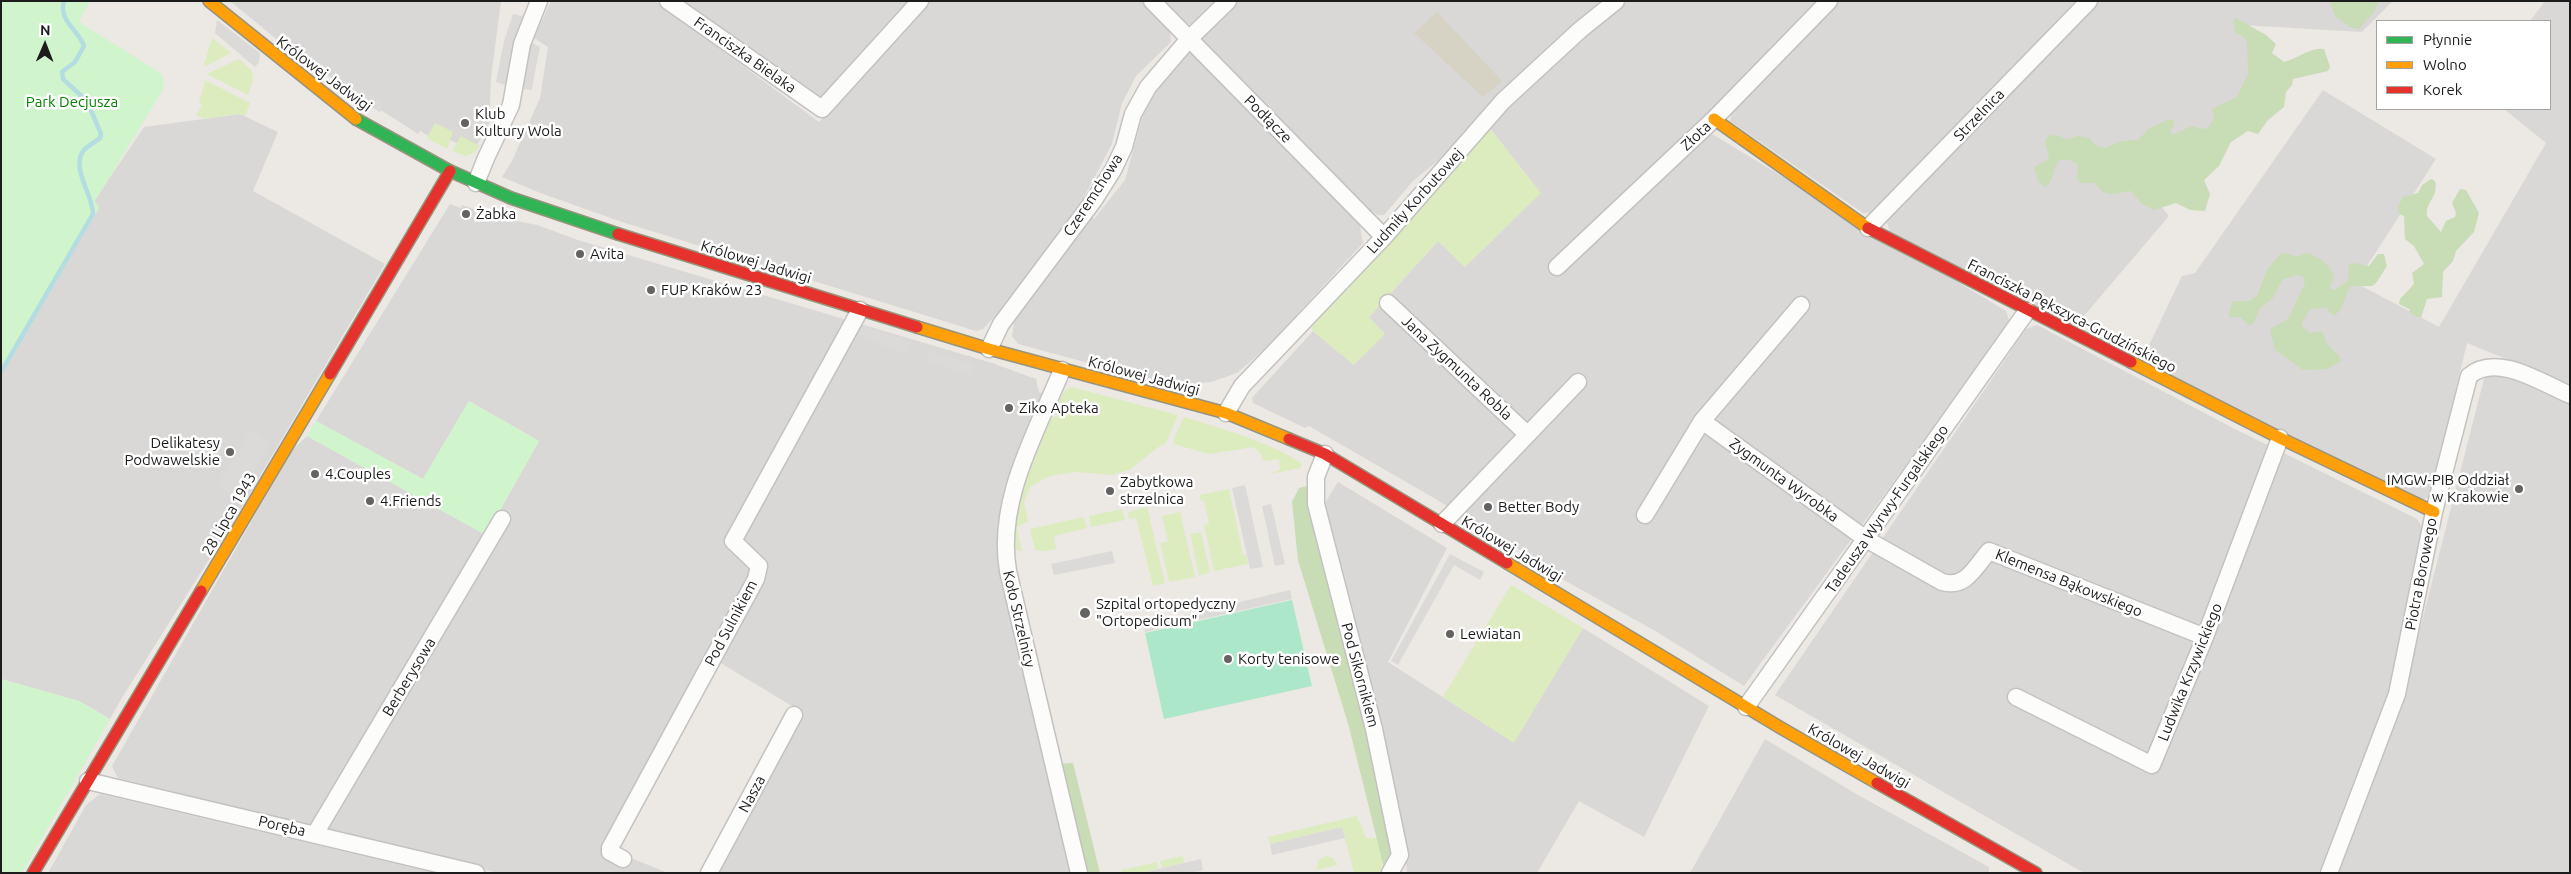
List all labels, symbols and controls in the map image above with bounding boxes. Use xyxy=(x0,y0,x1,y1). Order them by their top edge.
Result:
street label: Franciszka Bielaka xyxy=(690,13,800,97)
north arrow xyxy=(20,20,70,70)
legend xyxy=(2376,20,2551,110)
text: N xyxy=(40,22,51,38)
text: Płynnie xyxy=(2423,31,2472,48)
street label: Królowej Jadwigi xyxy=(273,32,375,116)
text: Wolno xyxy=(2423,56,2467,73)
text: Korek xyxy=(2423,81,2462,98)
street label: Strzelnica xyxy=(1950,85,2008,145)
street label: Podłącze xyxy=(1240,91,1296,147)
park label: Park Decjusza xyxy=(26,93,118,111)
place label: Klub Kultury Wola xyxy=(475,105,562,140)
marker: Klub Kultury Wola xyxy=(459,117,471,129)
street label: Złota xyxy=(1677,118,1715,154)
street label: Ludmiły Korbutowej xyxy=(1363,145,1467,257)
street label: Czeremchowa xyxy=(1060,150,1126,240)
place label: Żabka xyxy=(476,205,516,223)
marker: Żabka xyxy=(460,208,472,220)
street label: Królowej Jadwigi xyxy=(699,237,813,287)
place label: Avita xyxy=(590,245,624,263)
marker: Avita xyxy=(574,248,586,260)
street label: Franciszka Pększyca-Grudzińskiego xyxy=(1965,255,2179,377)
place label: FUP Kraków 23 xyxy=(661,281,762,299)
marker: FUP Kraków 23 xyxy=(645,284,657,296)
street label: Jana Zygmunta Robla xyxy=(1398,312,1516,424)
street label: Królowej Jadwigi xyxy=(1086,352,1202,400)
place label: Ziko Apteka xyxy=(1019,399,1099,417)
marker: Ziko Apteka xyxy=(1003,402,1015,414)
street label: Tadeusza Wyrwy-Furgalskiego xyxy=(1822,421,1952,597)
place label: Delikatesy Podwawelskie xyxy=(124,434,220,469)
street label: Zygmunta Wyrobka xyxy=(1726,434,1842,526)
marker: Delikatesy Podwawelskie xyxy=(224,446,236,458)
place label: 4.Couples xyxy=(325,465,391,483)
marker: 4.Couples xyxy=(309,468,321,480)
street label: 28 Lipca 1943 xyxy=(198,470,260,558)
place label: IMGW-PIB Oddział w Krakowie xyxy=(2387,471,2509,506)
place label: Zabytkowa strzelnica xyxy=(1120,473,1193,508)
marker: IMGW-PIB Oddział w Krakowie xyxy=(2513,483,2525,495)
marker: Zabytkowa strzelnica xyxy=(1104,485,1116,497)
place label: 4.Friends xyxy=(380,492,441,510)
marker: 4.Friends xyxy=(364,495,376,507)
place label: Better Body xyxy=(1498,498,1579,516)
marker: Better Body xyxy=(1482,501,1494,513)
street label: Królowej Jadwigi xyxy=(1458,512,1566,586)
street label: Piotra Borowego xyxy=(2401,516,2441,632)
street label: Klemensa Bąkowskiego xyxy=(1993,545,2145,621)
street label: Koło Strzelnicy xyxy=(999,569,1039,669)
street label: Pod Sulnikiem xyxy=(701,577,761,669)
place label: Szpital ortopedyczny "Ortopedicum" xyxy=(1096,595,1236,630)
street label: Ludwika Krzywickiego xyxy=(2154,600,2226,744)
marker: Szpital ortopedyczny "Ortopedicum" xyxy=(1078,606,1092,620)
street label: Pod Sikornikiem xyxy=(1337,621,1383,729)
place label: Lewiatan xyxy=(1460,625,1521,643)
marker: Lewiatan xyxy=(1444,628,1456,640)
street label: Berberysowa xyxy=(379,634,439,720)
place label: Korty tenisowe xyxy=(1238,650,1340,668)
marker: Korty tenisowe xyxy=(1222,653,1234,665)
street label: Królowej Jadwigi xyxy=(1805,720,1913,792)
street label: Nasza xyxy=(735,772,769,816)
street label: Poręba xyxy=(257,812,307,840)

